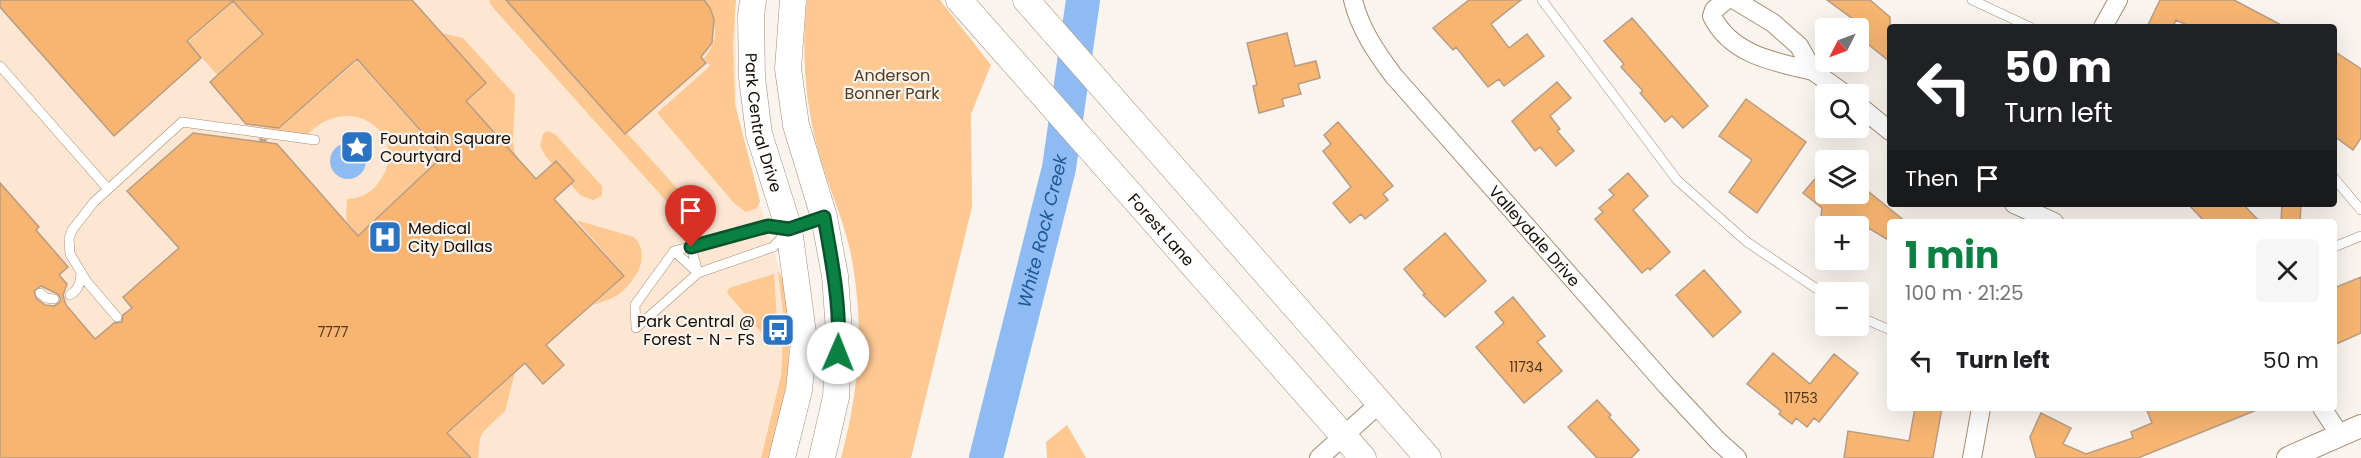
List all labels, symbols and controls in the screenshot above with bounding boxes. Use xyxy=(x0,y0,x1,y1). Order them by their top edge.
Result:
north arrow xyxy=(1815,18,1869,72)
map controls xyxy=(1815,18,1869,336)
text: 50 m xyxy=(2004,38,2112,97)
icon: left xyxy=(1905,48,1983,126)
street label: Park Central Drive xyxy=(740,53,788,195)
park label: Anderson Bonner Park xyxy=(845,64,940,105)
button: search xyxy=(1815,84,1869,138)
text: Turn left xyxy=(2004,94,2113,131)
place label: Fountain Square Courtyard xyxy=(380,127,511,168)
place icon: Fountain Square Courtyard xyxy=(339,129,375,165)
button: layers xyxy=(1815,150,1869,204)
water label: White Rock Creek xyxy=(1011,152,1073,310)
icon: arrive xyxy=(1971,162,2004,195)
text: Then xyxy=(1905,163,1959,194)
street label: Valleydale Drive xyxy=(1483,180,1585,292)
pin xyxy=(665,185,716,247)
street label: Forest Lane xyxy=(1122,188,1200,271)
icon: arrive xyxy=(674,194,707,227)
button: + xyxy=(1815,216,1869,270)
place label: Medical City Dallas xyxy=(408,217,493,258)
hospital icon: Medical City Dallas xyxy=(367,219,403,255)
text: 1 min xyxy=(1905,230,1999,281)
button: close xyxy=(2256,239,2319,302)
text: 100 m · 21:25 xyxy=(1905,279,2024,307)
button: − xyxy=(1815,282,1869,336)
place label: Park Central @ Forest - N - FS xyxy=(637,310,755,351)
bus stop icon: Park Central @ Forest - N - FS xyxy=(760,312,796,348)
position arrow xyxy=(806,321,870,385)
house number: 7777 xyxy=(318,322,349,342)
icon: left xyxy=(1905,344,1938,377)
text: Turn left xyxy=(1956,345,2050,376)
text: 50 m xyxy=(2263,345,2319,376)
house number: 11734 xyxy=(1509,357,1543,377)
house number: 11753 xyxy=(1784,388,1818,408)

